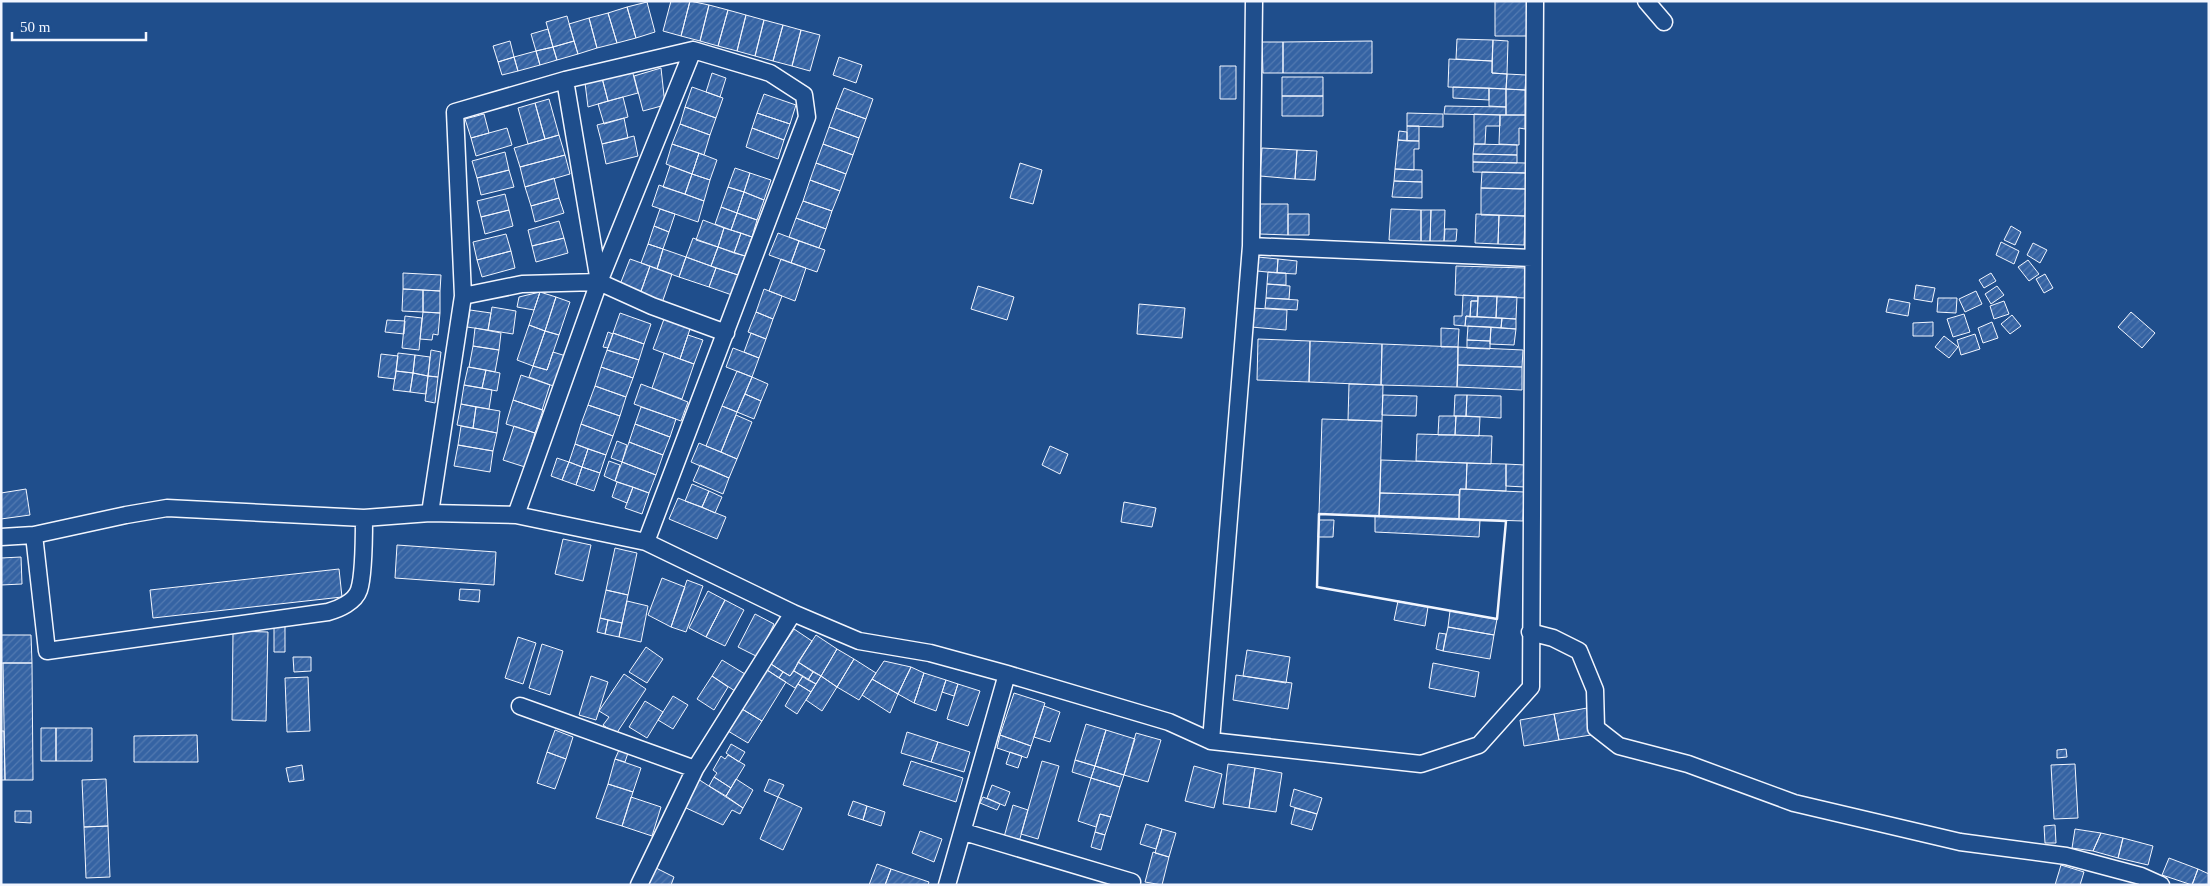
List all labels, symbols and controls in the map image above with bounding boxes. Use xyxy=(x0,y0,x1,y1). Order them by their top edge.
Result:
scale bar xyxy=(12,10,146,42)
text: 50 m xyxy=(20,19,51,35)

